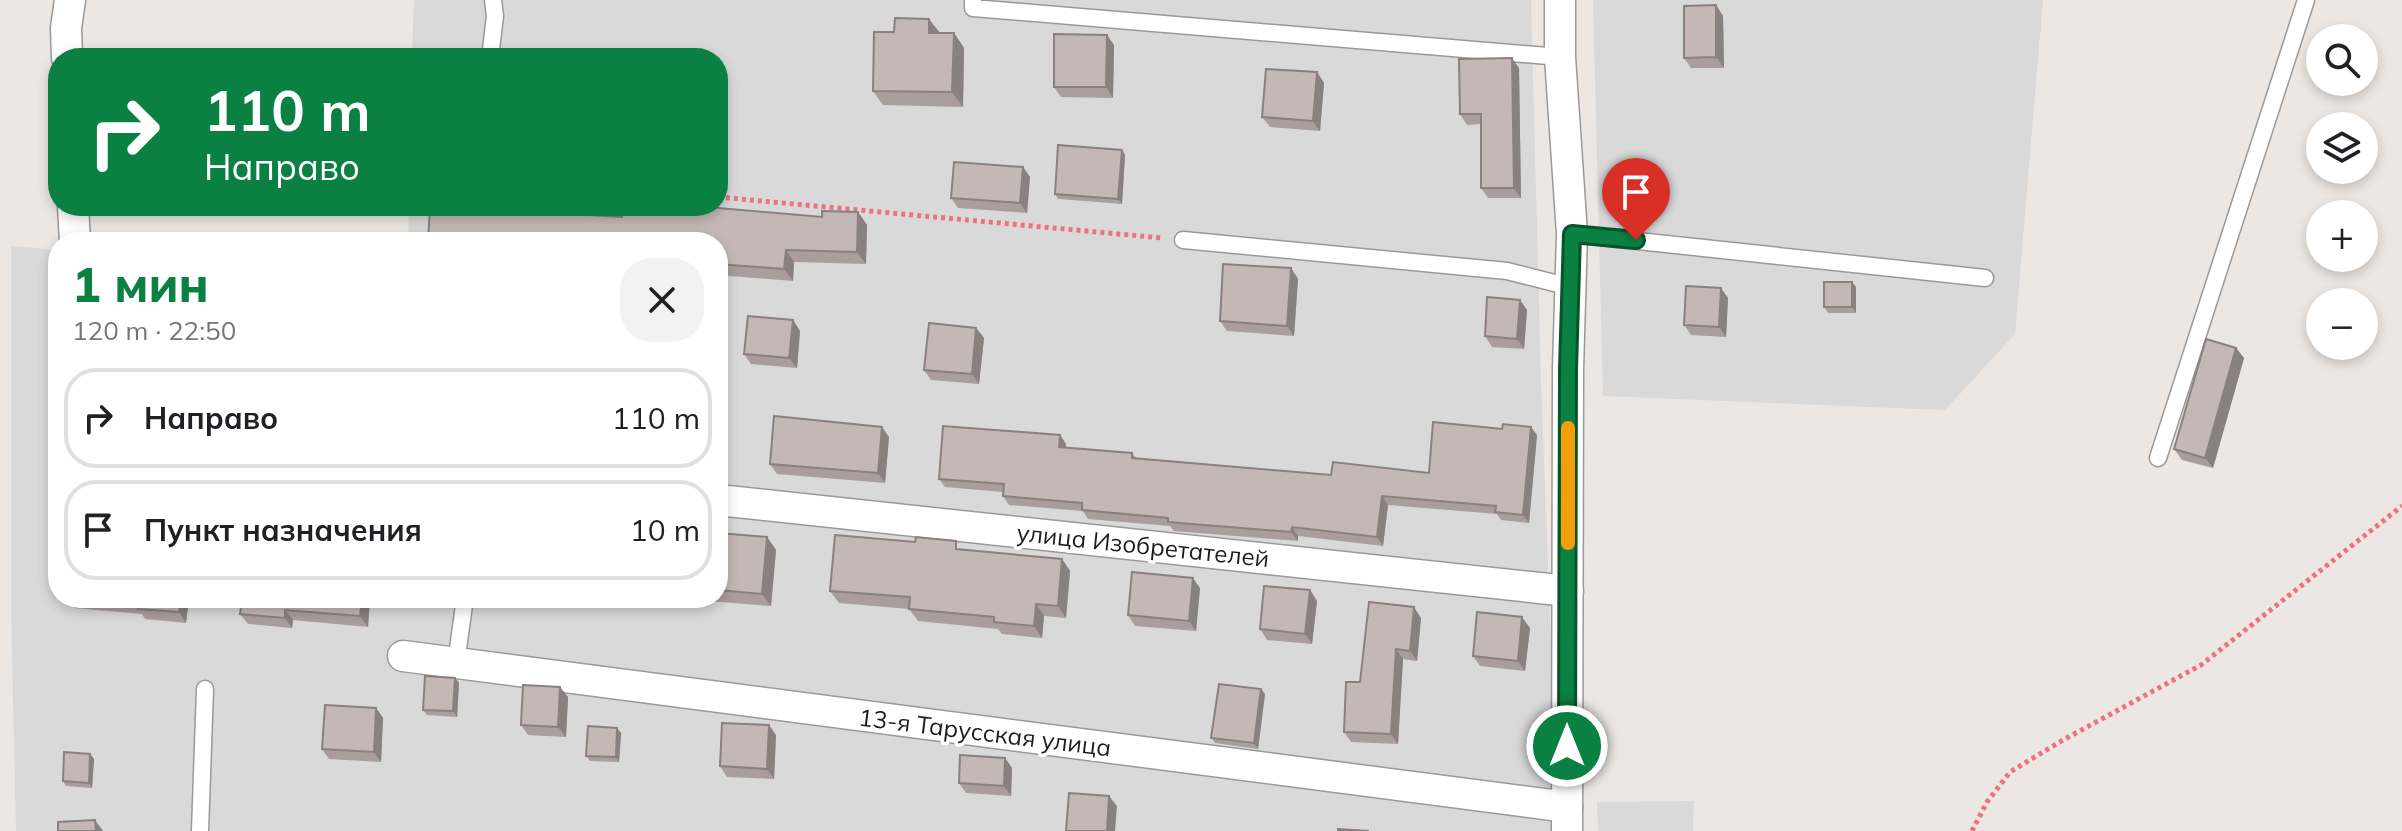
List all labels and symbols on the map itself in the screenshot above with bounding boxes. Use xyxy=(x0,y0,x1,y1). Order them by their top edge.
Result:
pin xyxy=(1602,158,1670,240)
street label: улица Изобретателей xyxy=(1015,517,1271,573)
street label: 13-я Тарусская улица xyxy=(857,702,1113,762)
position arrow xyxy=(1525,704,1609,788)

